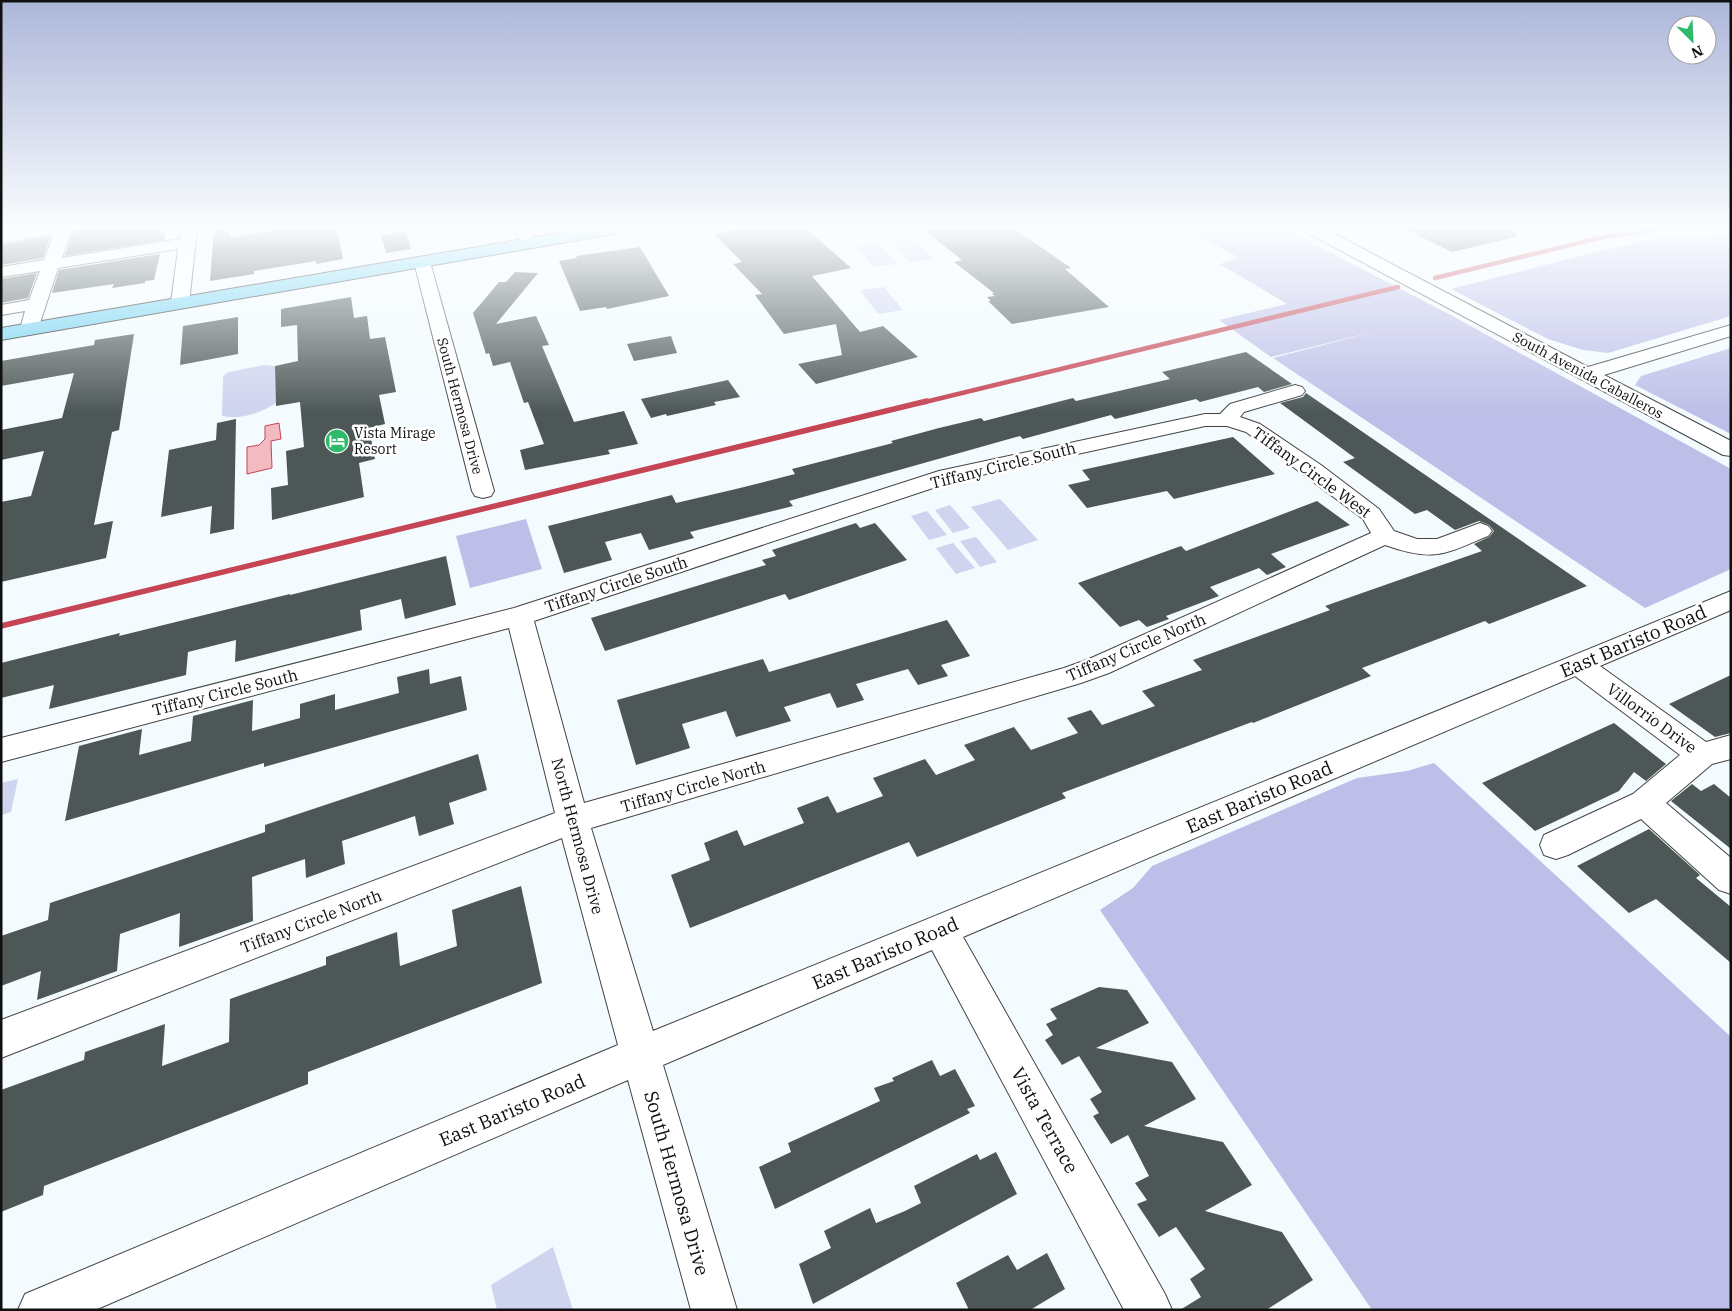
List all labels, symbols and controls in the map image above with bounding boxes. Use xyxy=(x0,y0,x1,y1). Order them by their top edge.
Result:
north arrow xyxy=(1667,15,1717,65)
text: N xyxy=(1689,41,1706,62)
street label: South Avenida Caballeros xyxy=(1510,328,1667,422)
street label: South Hermosa Drive xyxy=(433,336,487,476)
street label: Tiffany Circle West xyxy=(1249,422,1376,522)
place label: Vista Mirage Resort xyxy=(354,424,435,458)
hotel icon: Vista Mirage Resort xyxy=(324,428,350,454)
street label: Tiffany Circle South xyxy=(928,437,1078,493)
street label: Tiffany Circle South xyxy=(542,551,690,617)
street label: East Baristo Road xyxy=(1556,599,1710,683)
street label: Tiffany Circle North xyxy=(1063,609,1209,685)
street label: Tiffany Circle South xyxy=(150,664,300,720)
street label: Villorrio Drive xyxy=(1603,679,1701,757)
street label: East Baristo Road xyxy=(1182,755,1336,839)
street label: North Hermosa Drive xyxy=(547,756,609,916)
street label: Tiffany Circle North xyxy=(618,756,768,816)
street label: Tiffany Circle North xyxy=(238,885,384,957)
street label: East Baristo Road xyxy=(808,911,962,995)
street label: Vista Terrace xyxy=(1006,1063,1084,1177)
street label: East Baristo Road xyxy=(435,1068,589,1152)
street label: South Hermosa Drive xyxy=(639,1088,715,1278)

